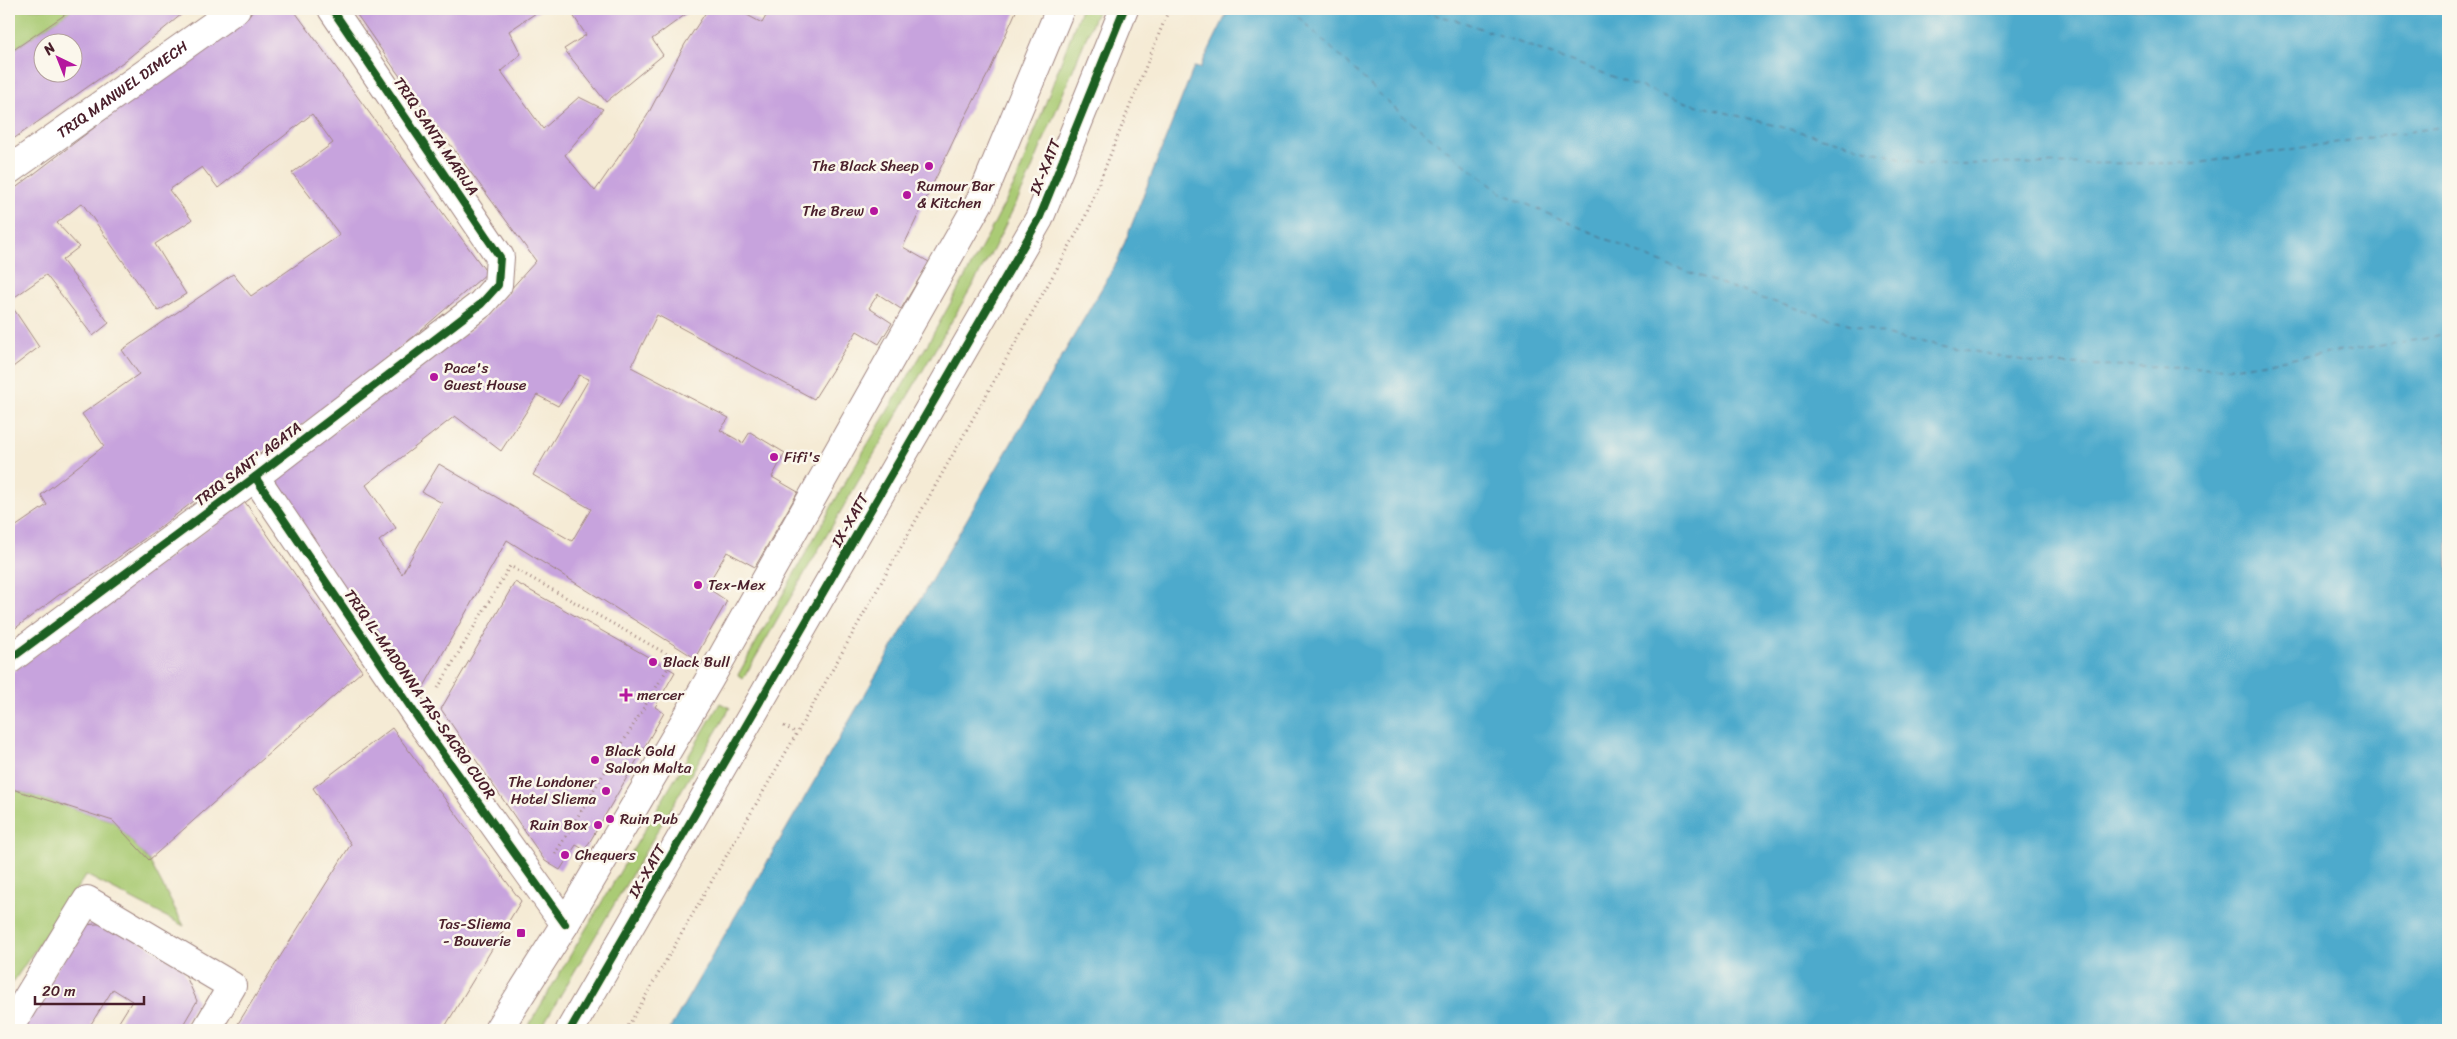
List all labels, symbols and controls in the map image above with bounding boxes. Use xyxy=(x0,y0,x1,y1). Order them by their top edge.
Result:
north arrow xyxy=(32,32,82,82)
street label: TRIQ MANWEL DIMECH xyxy=(51,34,194,145)
text: N xyxy=(37,36,62,62)
street label: TRIQ SANTA MARIJA xyxy=(386,71,486,201)
street label: IX-XATT xyxy=(1022,134,1069,200)
place label: The Black Sheep xyxy=(812,153,919,179)
marker: The Black Sheep xyxy=(923,160,935,172)
place label: Rumour Bar & Kitchen xyxy=(917,173,995,216)
marker: Rumour Bar & Kitchen xyxy=(901,189,913,201)
place label: The Brew xyxy=(802,198,865,224)
marker: The Brew xyxy=(868,205,880,217)
place label: Pace's Guest House xyxy=(444,355,527,398)
marker: Pace's Guest House xyxy=(428,371,440,383)
street label: TRIQ SANT' AGATA xyxy=(189,415,307,513)
place label: Fifi's xyxy=(784,444,820,470)
marker: Fifi's xyxy=(768,451,780,463)
street label: IX-XATT xyxy=(824,487,877,553)
place label: Tex-Mex xyxy=(708,572,766,598)
marker: Tex-Mex xyxy=(692,579,704,591)
street label: TRIQ IL-MADONNA TAS-SACRO CUOR xyxy=(337,583,503,805)
place label: Black Bull xyxy=(663,649,731,675)
marker: Black Bull xyxy=(647,656,659,668)
place label: mercer xyxy=(637,682,685,708)
marker: mercer xyxy=(619,688,633,702)
place label: Black Gold Saloon Malta xyxy=(605,738,692,781)
marker: Black Gold Saloon Malta xyxy=(589,754,601,766)
place label: The Londoner Hotel Sliema xyxy=(508,769,597,812)
marker: The Londoner Hotel Sliema xyxy=(600,785,612,797)
place label: Ruin Pub xyxy=(620,806,678,832)
place label: Ruin Box xyxy=(530,812,588,838)
marker: Ruin Pub xyxy=(604,813,616,825)
marker: Ruin Box xyxy=(592,819,604,831)
street label: IX-XATT xyxy=(621,838,674,904)
place label: Chequers xyxy=(575,842,636,868)
marker: Chequers xyxy=(559,849,571,861)
place label: Tas-Sliema - Bouverie xyxy=(439,911,511,954)
marker: Tas-Sliema - Bouverie xyxy=(515,927,527,939)
scale bar xyxy=(35,974,144,1006)
text: 20 m xyxy=(42,978,76,1004)

